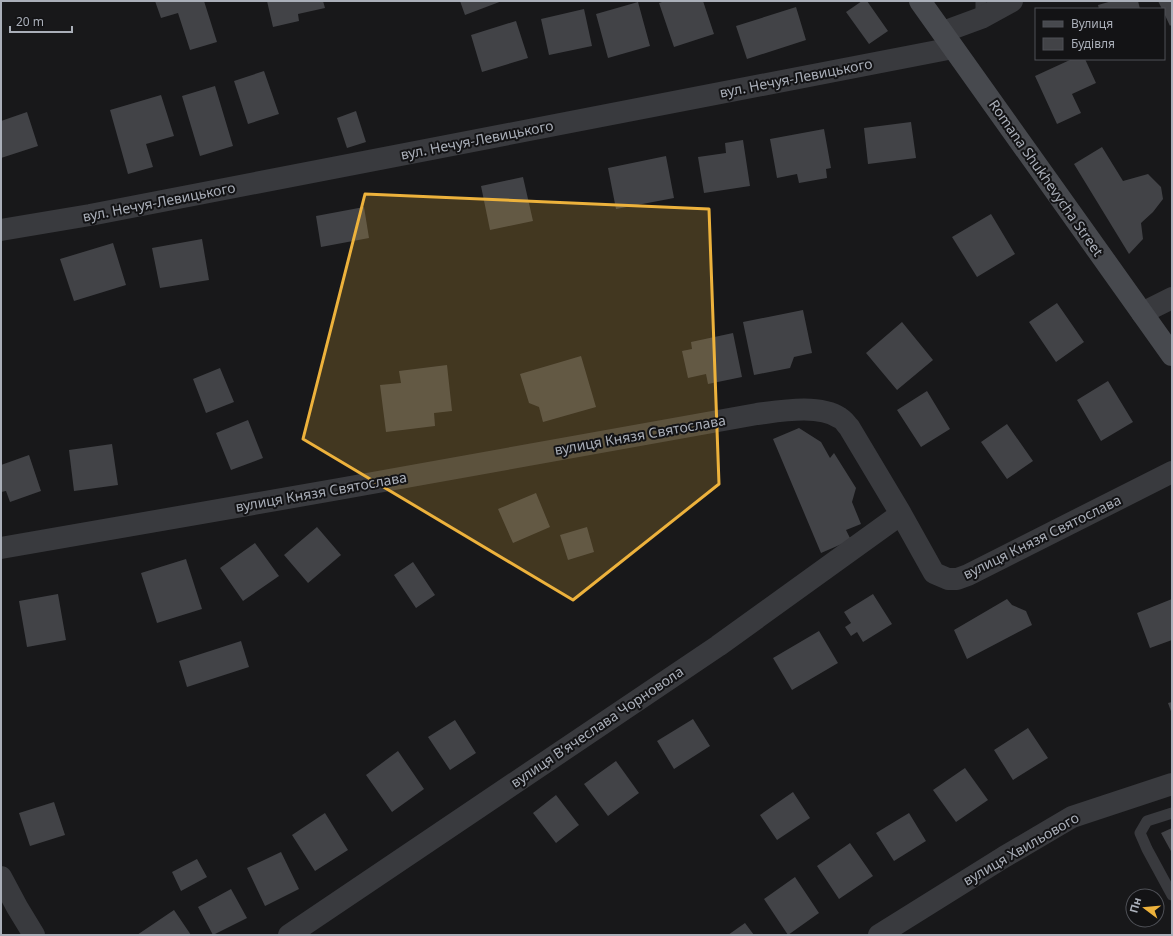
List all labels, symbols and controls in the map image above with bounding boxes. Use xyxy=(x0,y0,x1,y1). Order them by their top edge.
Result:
scale bar xyxy=(10,8,72,34)
legend xyxy=(1035,8,1165,60)
text: 20 m xyxy=(16,13,44,30)
text: Вулиця xyxy=(1071,15,1113,32)
text: Будівля xyxy=(1071,35,1115,52)
street label: вул. Нечуя-Левицького xyxy=(718,53,874,102)
street label: Romana Shukhevycha Street xyxy=(985,96,1108,260)
street label: вул. Нечуя-Левицького xyxy=(399,115,555,164)
street label: вул. Нечуя-Левицького xyxy=(81,177,237,226)
street label: вулиця Князя Святослава xyxy=(553,410,727,459)
street label: вулиця Князя Святослава xyxy=(234,467,408,516)
street label: вулиця Князя Святослава xyxy=(960,490,1124,583)
street label: вулиця Вʼячеслава Чорновола xyxy=(507,662,687,792)
street label: вулиця Хвильового xyxy=(959,808,1082,890)
north arrow xyxy=(1125,888,1165,928)
text: Пн xyxy=(1126,896,1144,915)

